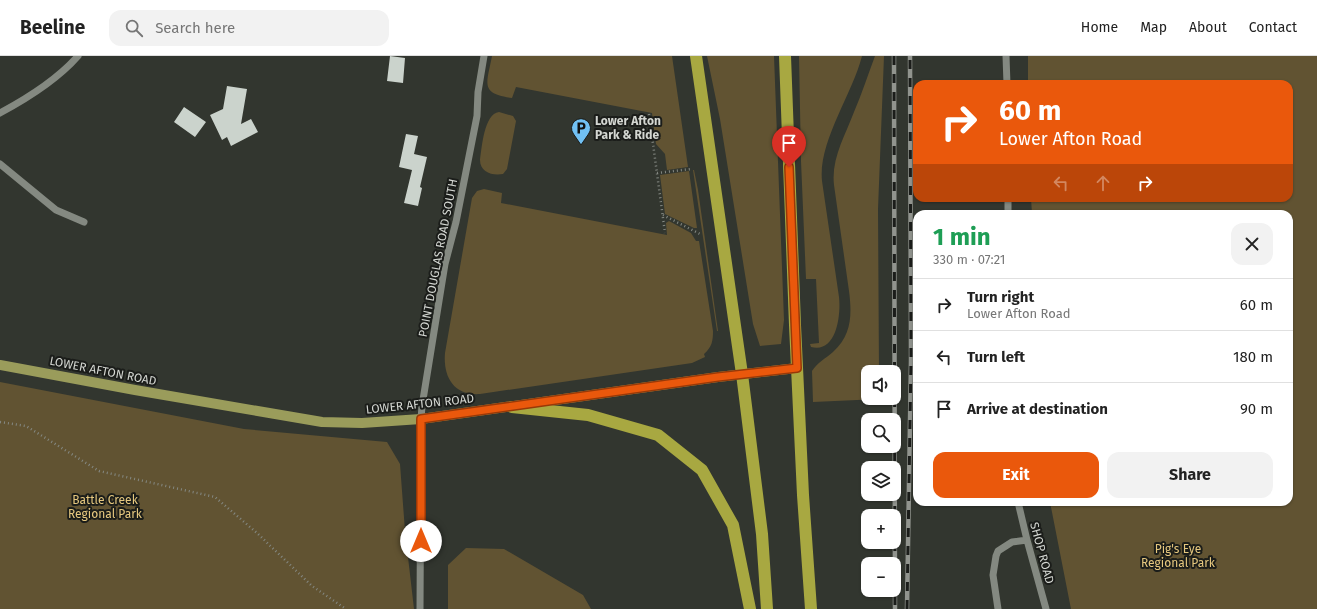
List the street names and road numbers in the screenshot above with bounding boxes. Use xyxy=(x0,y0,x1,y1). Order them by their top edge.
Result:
street label: POINT DOUGLAS ROAD SOUTH xyxy=(416,178,460,338)
street label: LOWER AFTON ROAD xyxy=(48,354,158,388)
street label: LOWER AFTON ROAD xyxy=(365,391,475,417)
street label: SHOP ROAD xyxy=(1027,521,1057,586)

